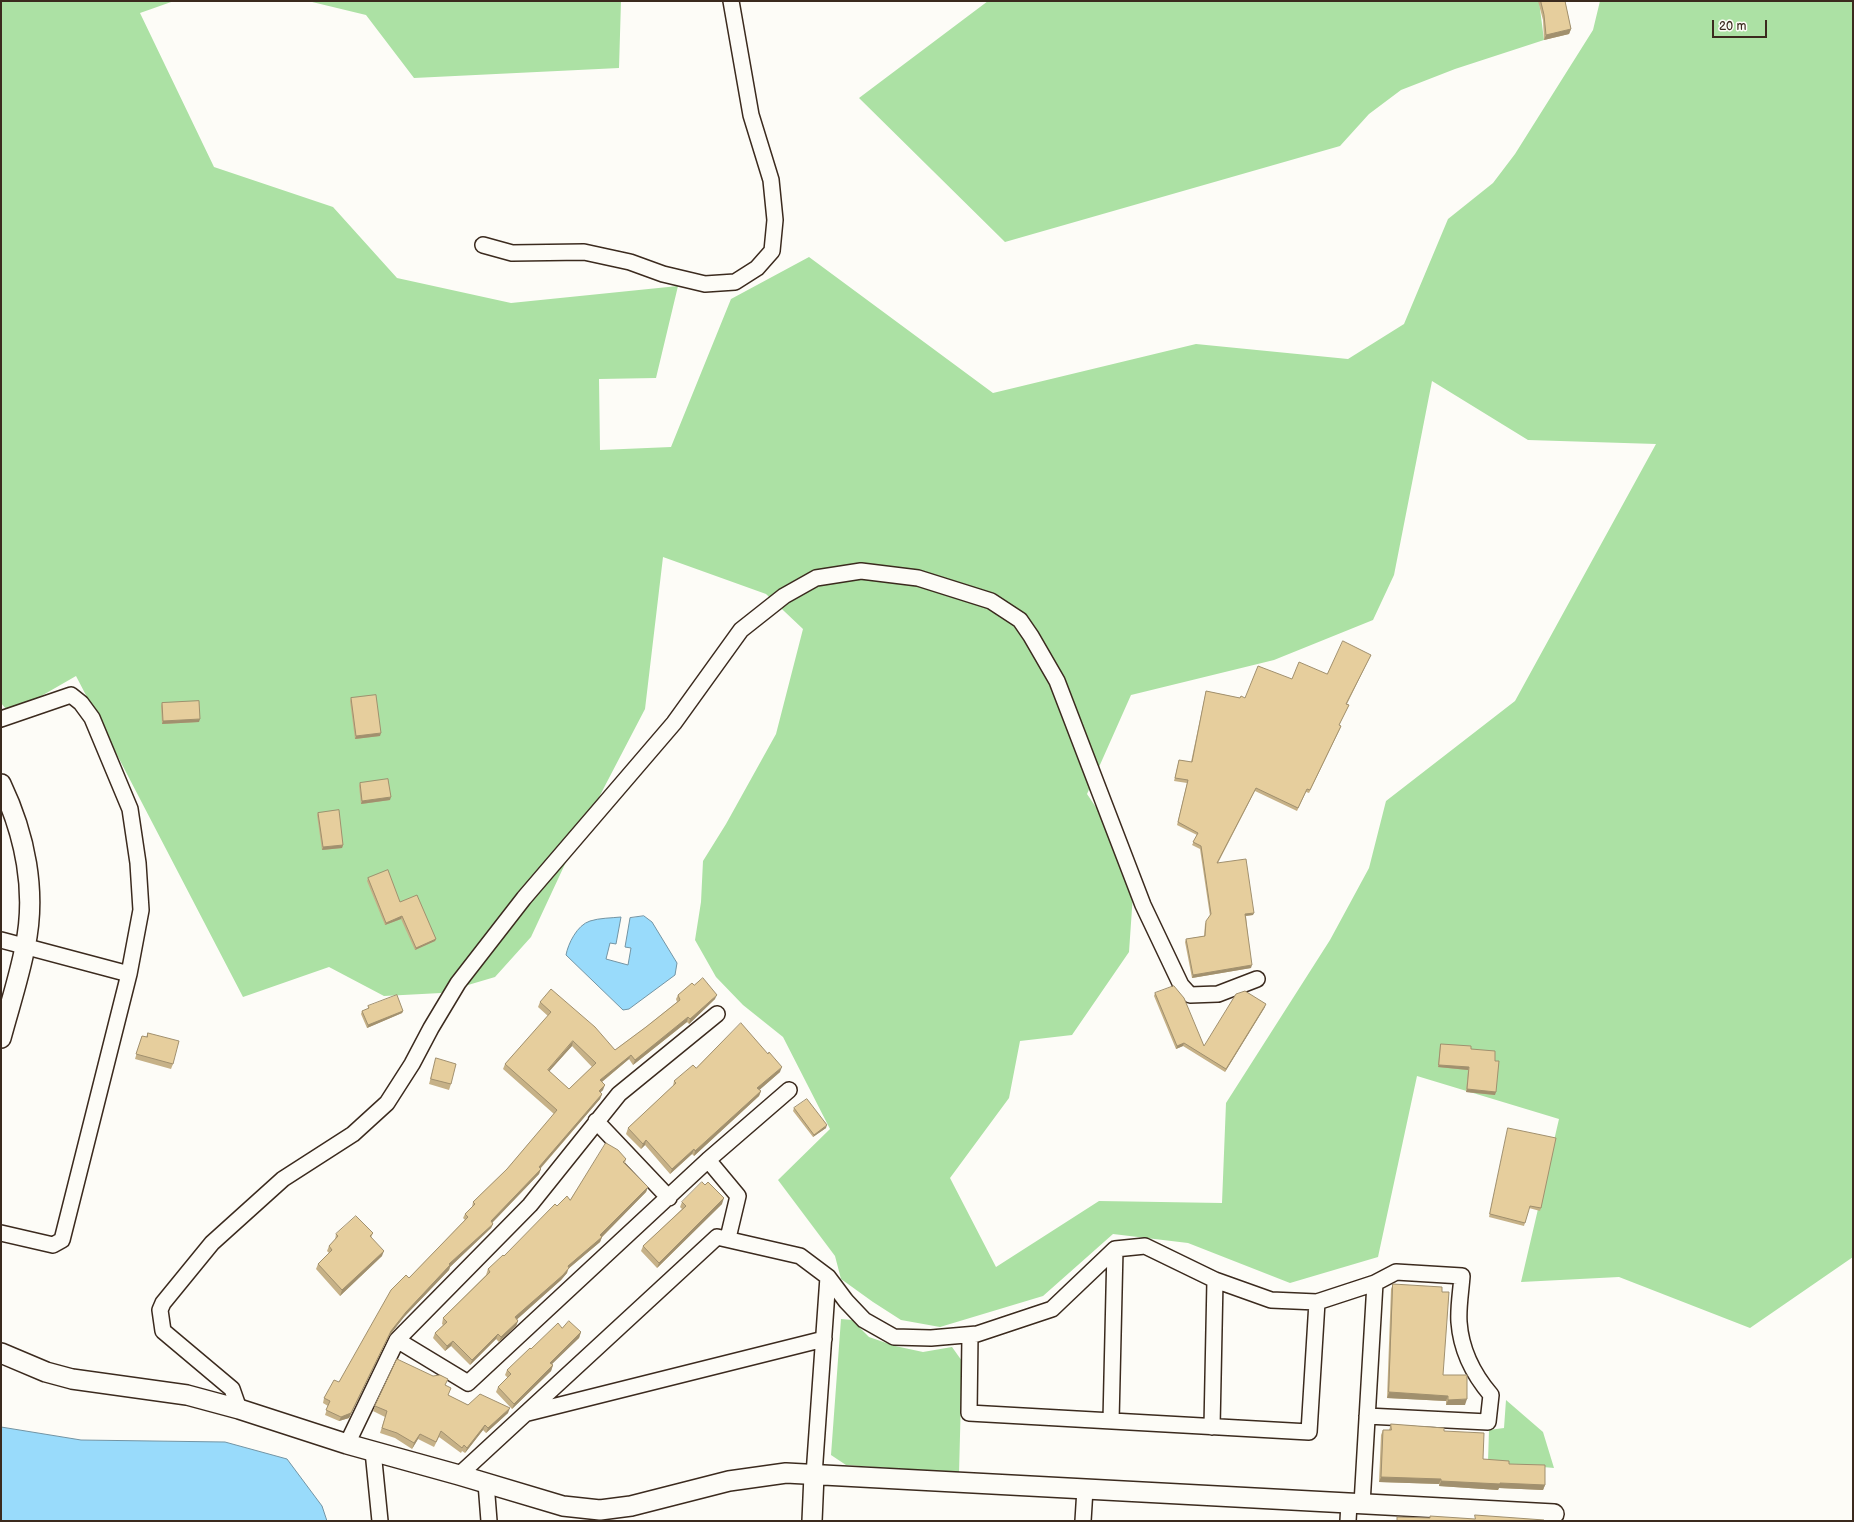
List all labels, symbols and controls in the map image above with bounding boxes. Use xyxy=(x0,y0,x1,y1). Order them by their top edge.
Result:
scale bar xyxy=(1714,12,1769,38)
text: 20 m xyxy=(1719,19,1746,34)

